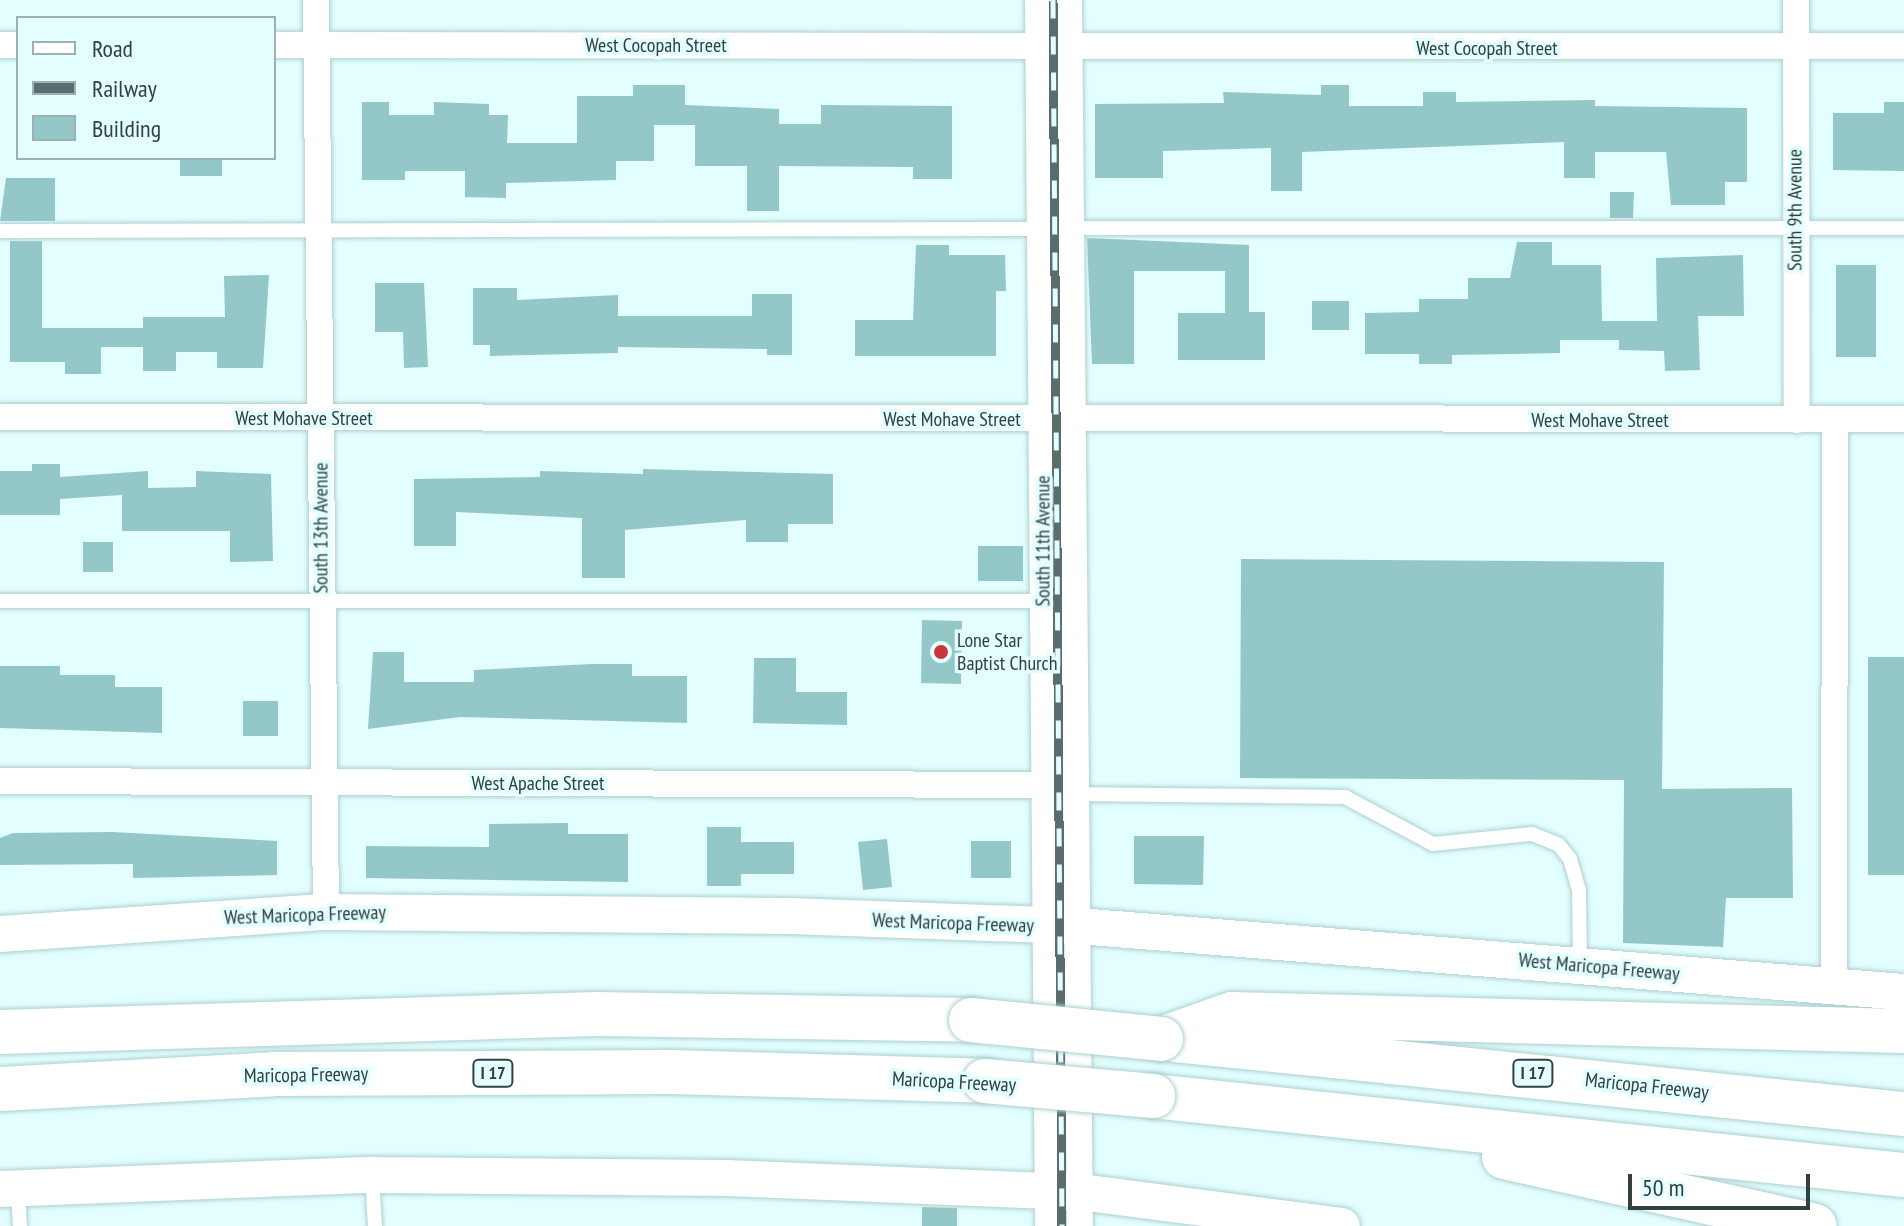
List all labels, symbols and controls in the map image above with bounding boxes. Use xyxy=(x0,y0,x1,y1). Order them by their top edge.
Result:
legend xyxy=(16,16,276,160)
text: Road xyxy=(92,33,133,64)
street label: West Cocopah Street xyxy=(585,33,727,57)
street label: West Cocopah Street xyxy=(1416,36,1558,60)
text: Railway xyxy=(92,73,157,104)
text: Building xyxy=(92,113,161,144)
street label: South 9th Avenue xyxy=(1783,149,1807,271)
street label: West Mohave Street xyxy=(235,406,373,430)
street label: West Mohave Street xyxy=(883,407,1021,431)
street label: West Mohave Street xyxy=(1531,408,1669,432)
street label: South 13th Avenue xyxy=(309,462,333,594)
street label: South 11th Avenue xyxy=(1031,475,1055,607)
place label: Lone Star Baptist Church xyxy=(957,628,1057,675)
marker: Lone Star Baptist Church xyxy=(932,643,950,661)
street label: West Apache Street xyxy=(471,771,605,795)
street label: West Maricopa Freeway xyxy=(224,900,386,930)
street label: West Maricopa Freeway xyxy=(872,908,1034,938)
street label: West Maricopa Freeway xyxy=(1517,948,1681,986)
road number: I 17 xyxy=(471,1059,515,1087)
road number: I 17 xyxy=(1511,1059,1555,1087)
street label: Maricopa Freeway xyxy=(244,1062,368,1088)
street label: Maricopa Freeway xyxy=(891,1067,1017,1097)
street label: Maricopa Freeway xyxy=(1584,1068,1710,1104)
scale bar xyxy=(1632,1158,1814,1208)
text: 50 m xyxy=(1642,1172,1684,1203)

